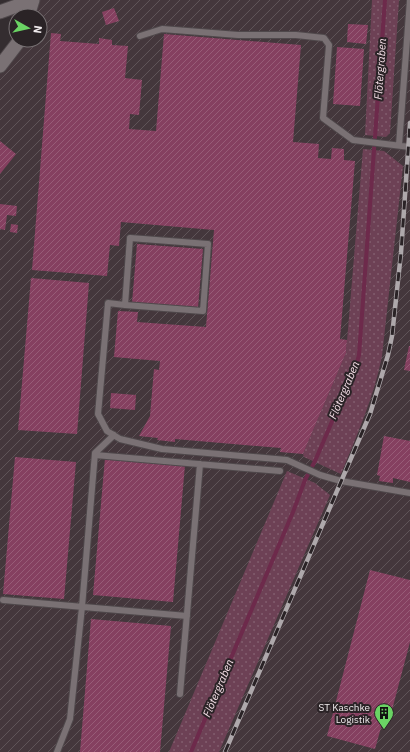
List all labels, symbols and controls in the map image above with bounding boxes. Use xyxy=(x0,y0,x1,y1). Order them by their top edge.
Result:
north arrow xyxy=(8,8,48,48)
text: N xyxy=(30,24,45,34)
water label: Flötergraben xyxy=(371,38,389,100)
water label: Flötergraben xyxy=(325,359,363,421)
water label: Flötergraben xyxy=(199,657,237,719)
place label: ST Kaschke Logistik xyxy=(319,701,371,726)
building icon: ST Kaschke Logistik xyxy=(373,702,395,730)

